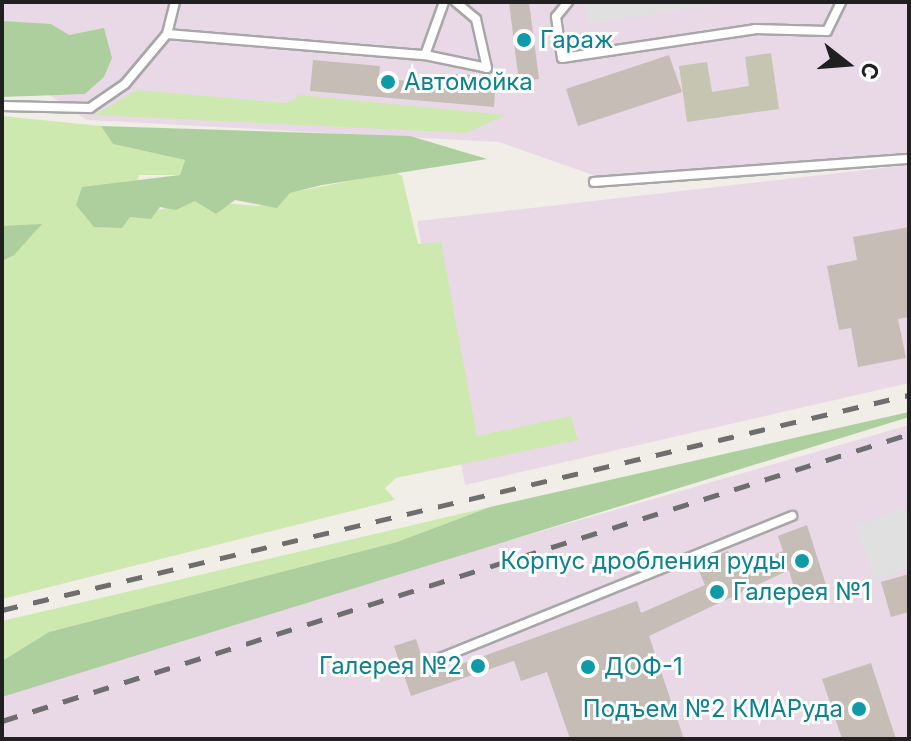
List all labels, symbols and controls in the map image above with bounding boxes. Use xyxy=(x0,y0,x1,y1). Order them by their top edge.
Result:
north arrow xyxy=(807,24,887,104)
place label: Гараж xyxy=(540,26,613,54)
marker: Гараж xyxy=(515,31,533,49)
text: С xyxy=(855,59,885,83)
place label: Автомойка xyxy=(404,68,533,96)
marker: Автомойка xyxy=(379,73,397,91)
place label: Корпус дробления руды xyxy=(501,547,786,575)
marker: Корпус дробления руды xyxy=(793,552,811,570)
place label: Галерея №1 xyxy=(733,578,871,606)
marker: Галерея №1 xyxy=(708,583,726,601)
place label: Галерея №2 xyxy=(319,652,462,680)
place label: ДОФ-1 xyxy=(604,653,683,681)
marker: Галерея №2 xyxy=(469,657,487,675)
marker: ДОФ-1 xyxy=(579,658,597,676)
place label: Подъем №2 КМАРуда xyxy=(583,695,843,723)
marker: Подъем №2 КМАРуда xyxy=(850,700,868,718)

